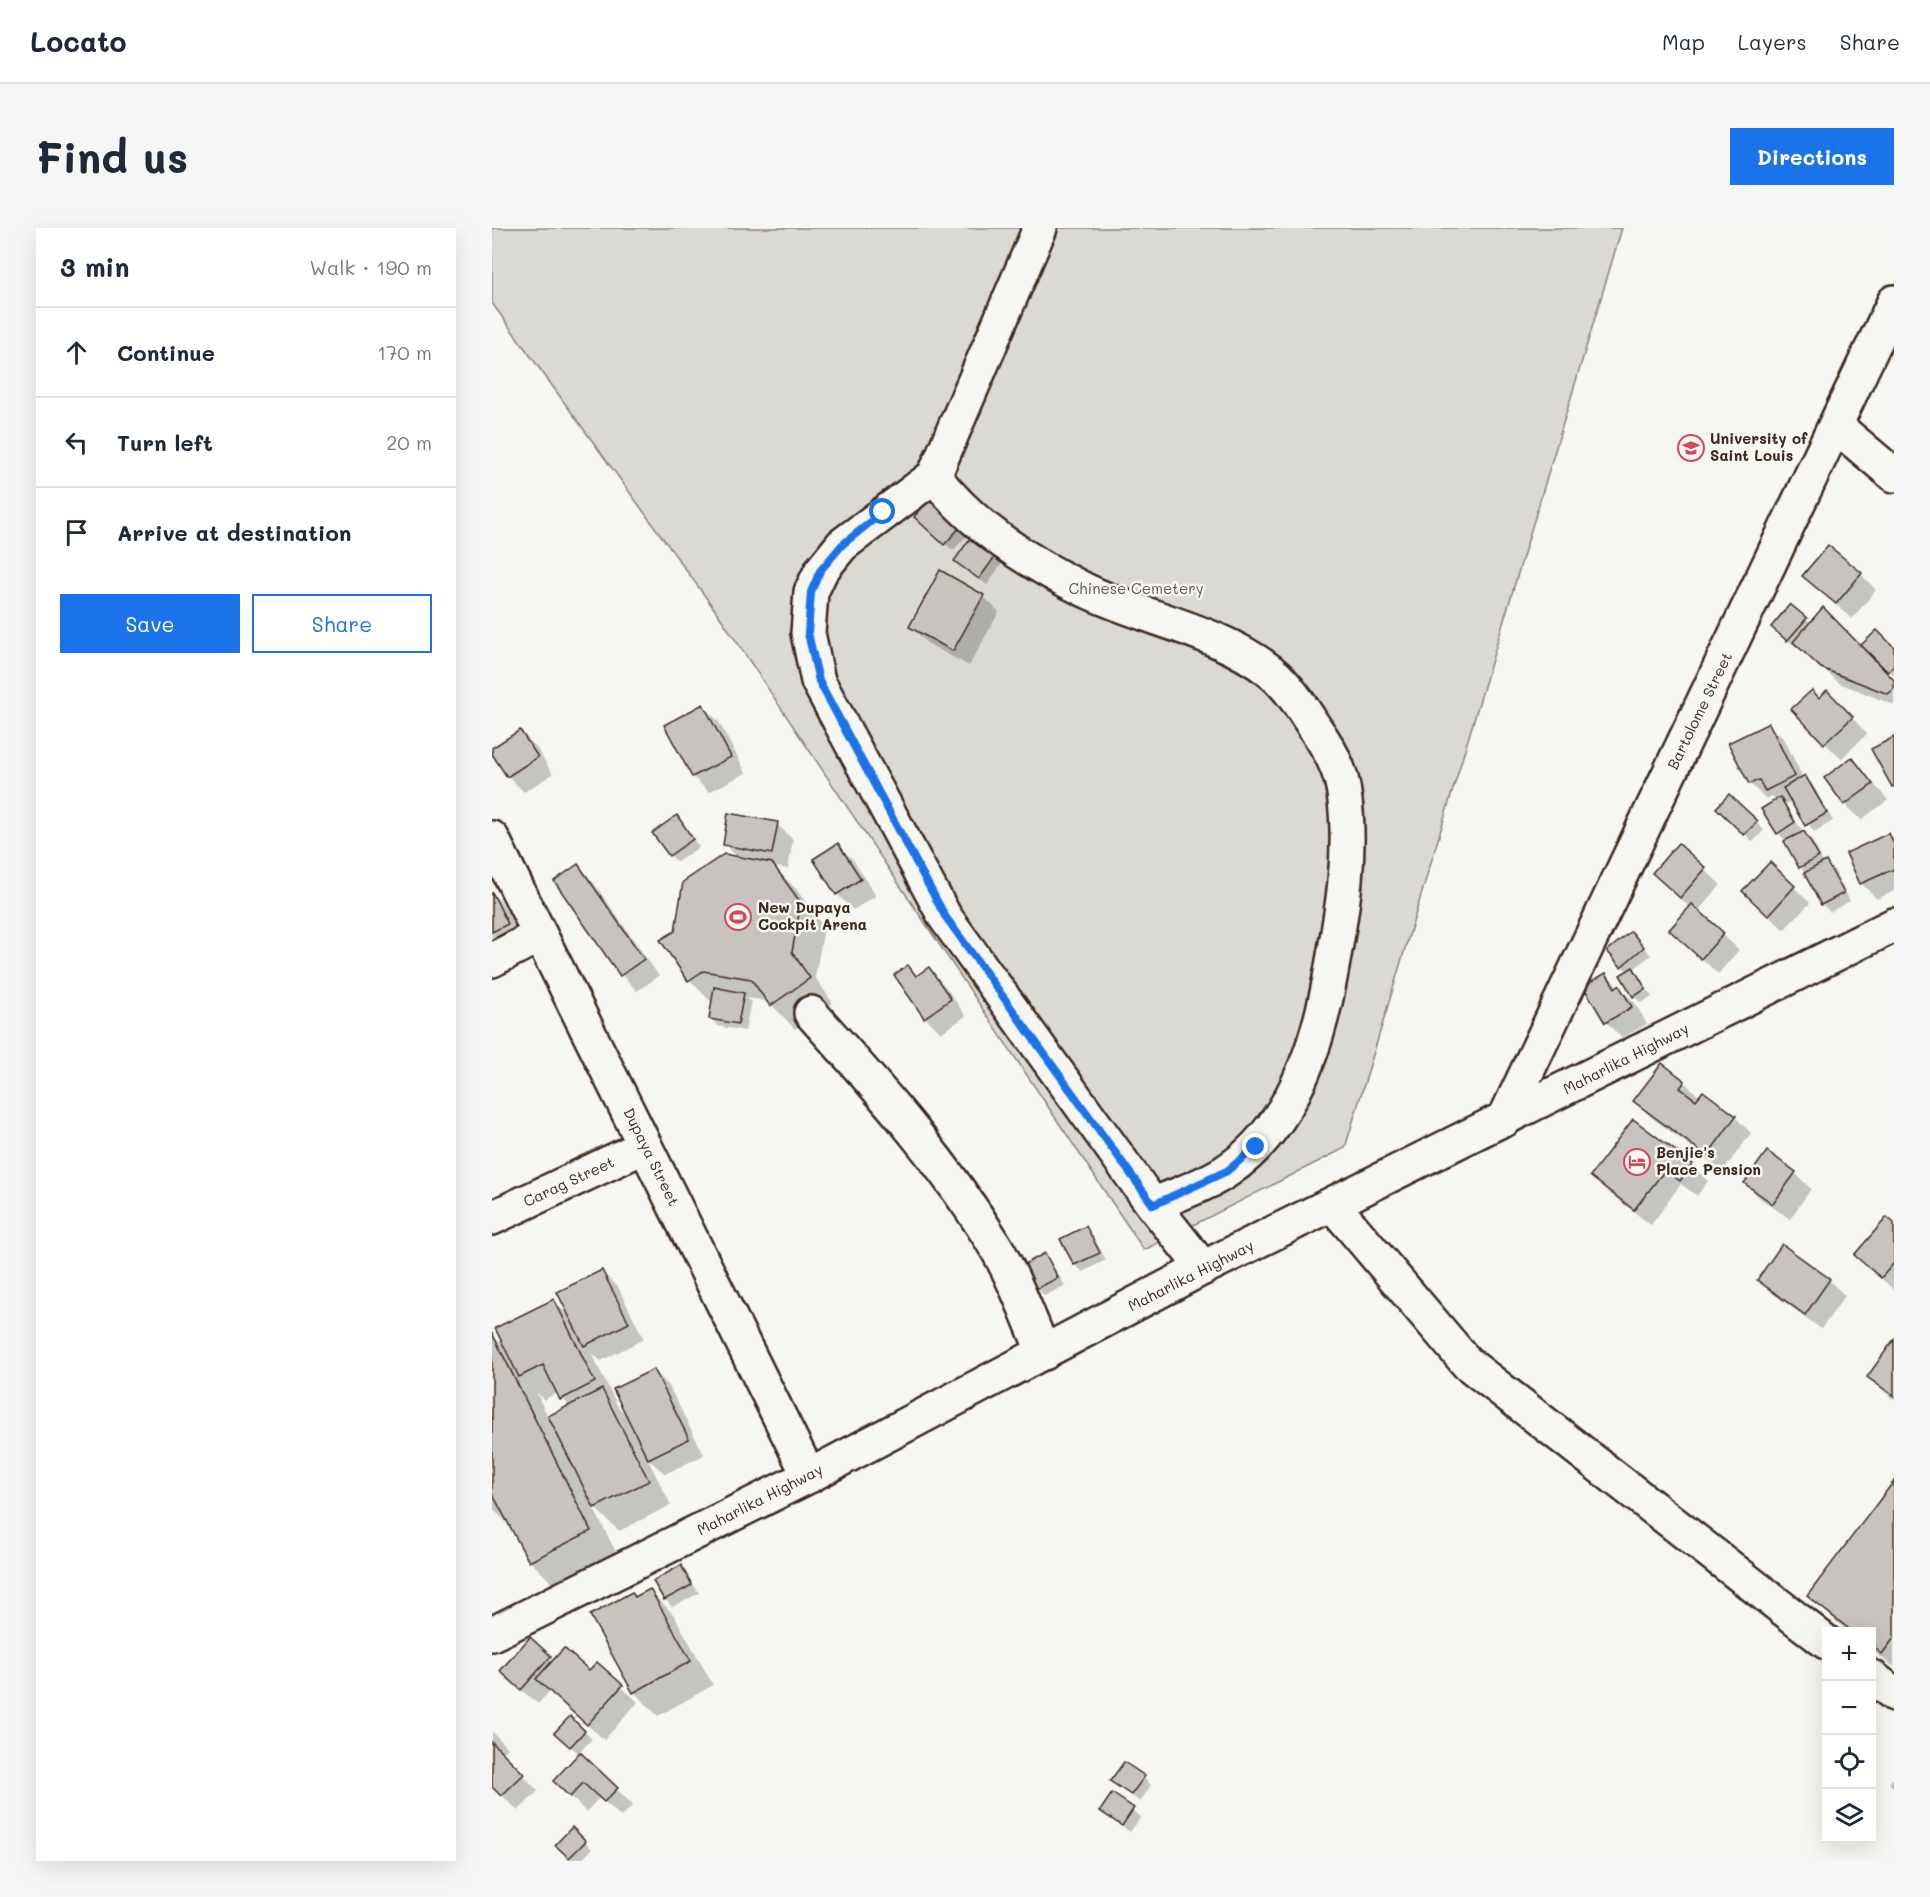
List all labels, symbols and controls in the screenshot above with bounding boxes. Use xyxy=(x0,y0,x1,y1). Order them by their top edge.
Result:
text: Locato xyxy=(30,23,127,59)
text: Map xyxy=(1662,28,1705,55)
text: Layers xyxy=(1738,28,1807,55)
text: Share xyxy=(1840,28,1900,55)
button: Directions xyxy=(1730,128,1894,185)
text: Find us xyxy=(36,129,188,184)
text: 3 min xyxy=(60,250,129,284)
text: Walk · 190 m xyxy=(309,254,432,280)
icon: ahead xyxy=(60,336,93,369)
text: Continue xyxy=(117,338,215,367)
text: 170 m xyxy=(377,339,432,365)
icon: left xyxy=(60,426,93,459)
text: Turn left xyxy=(117,428,213,457)
place label: University of Saint Louis xyxy=(1710,428,1808,465)
text: 20 m xyxy=(386,429,432,455)
school or university icon: University of Saint Louis xyxy=(1676,433,1706,463)
route start xyxy=(869,498,895,524)
icon: arrive xyxy=(60,516,93,549)
text: Arrive at destination xyxy=(117,518,352,547)
park label: Chinese Cemetery xyxy=(1068,578,1204,598)
button: Save xyxy=(60,594,240,653)
button: Share xyxy=(252,594,432,653)
street label: Bartolome Street xyxy=(1662,649,1736,773)
place label: New Dupaya Cockpit Arena xyxy=(758,897,867,934)
sports icon: New Dupaya Cockpit Arena xyxy=(723,902,753,932)
street label: Maharlika Highway xyxy=(1559,1018,1692,1098)
street label: Dupaya Street xyxy=(619,1104,684,1209)
route end xyxy=(1242,1133,1268,1159)
place label: Benjie's Place Pension xyxy=(1656,1142,1761,1179)
hotel icon: Benjie's Place Pension xyxy=(1622,1147,1652,1177)
street label: Carag Street xyxy=(520,1151,617,1211)
street label: Maharlika Highway xyxy=(1124,1235,1257,1315)
street label: Maharlika Highway xyxy=(693,1459,826,1539)
map controls xyxy=(1822,1627,1876,1843)
button: + xyxy=(1822,1627,1876,1681)
button: − xyxy=(1822,1681,1876,1735)
button: locate xyxy=(1822,1735,1876,1789)
button: layers xyxy=(1822,1789,1876,1843)

